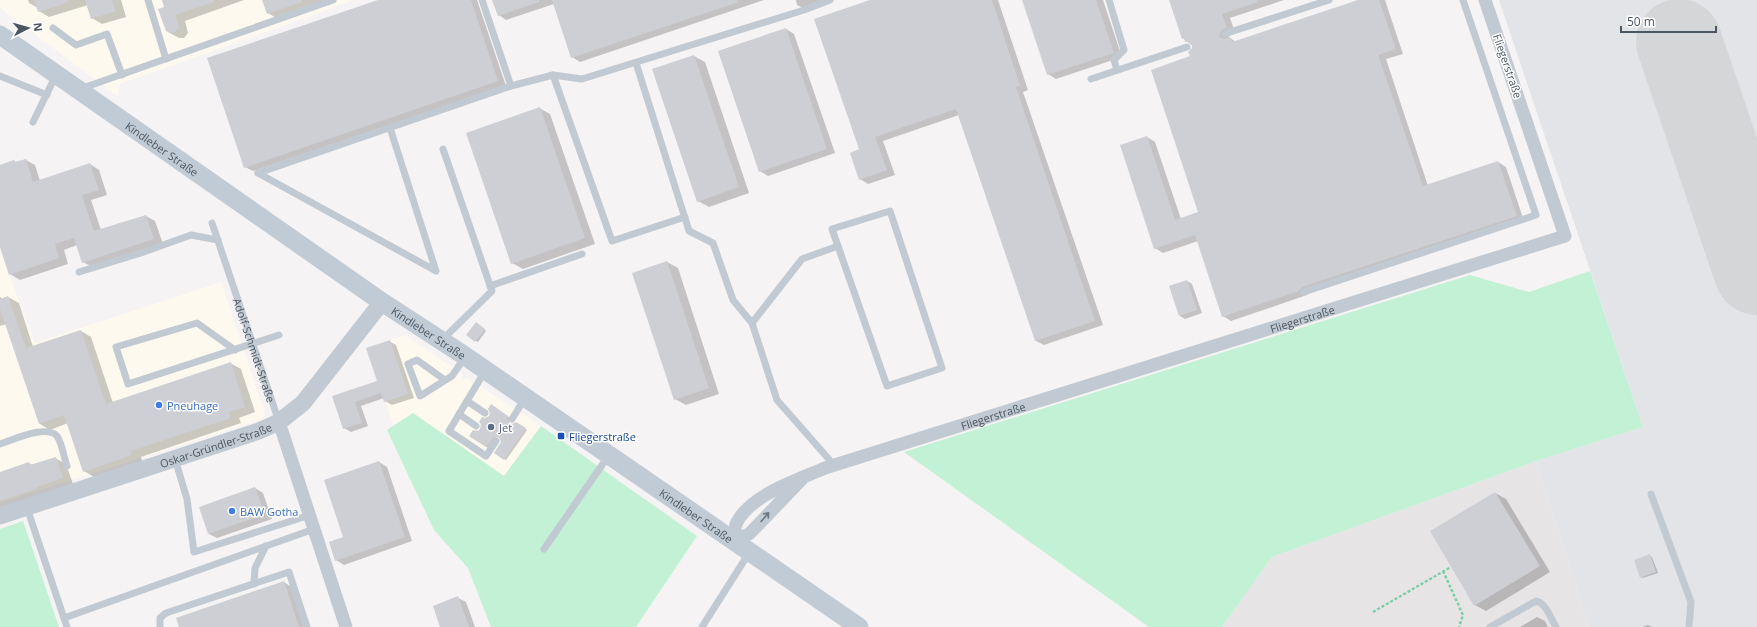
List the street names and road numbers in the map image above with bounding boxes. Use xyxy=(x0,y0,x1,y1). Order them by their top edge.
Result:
street label: Fliegerstraße xyxy=(1490,32,1526,100)
street label: Kindleber Straße xyxy=(123,118,202,179)
street label: Adolf-Schmidt-Straße xyxy=(230,296,279,404)
street label: Fliegerstraße xyxy=(1268,301,1336,336)
street label: Kindleber Straße xyxy=(389,303,469,362)
street label: Fliegerstraße xyxy=(959,398,1027,433)
street label: Oskar-Gründler-Straße xyxy=(158,419,274,471)
street label: Kindleber Straße xyxy=(657,485,736,546)

